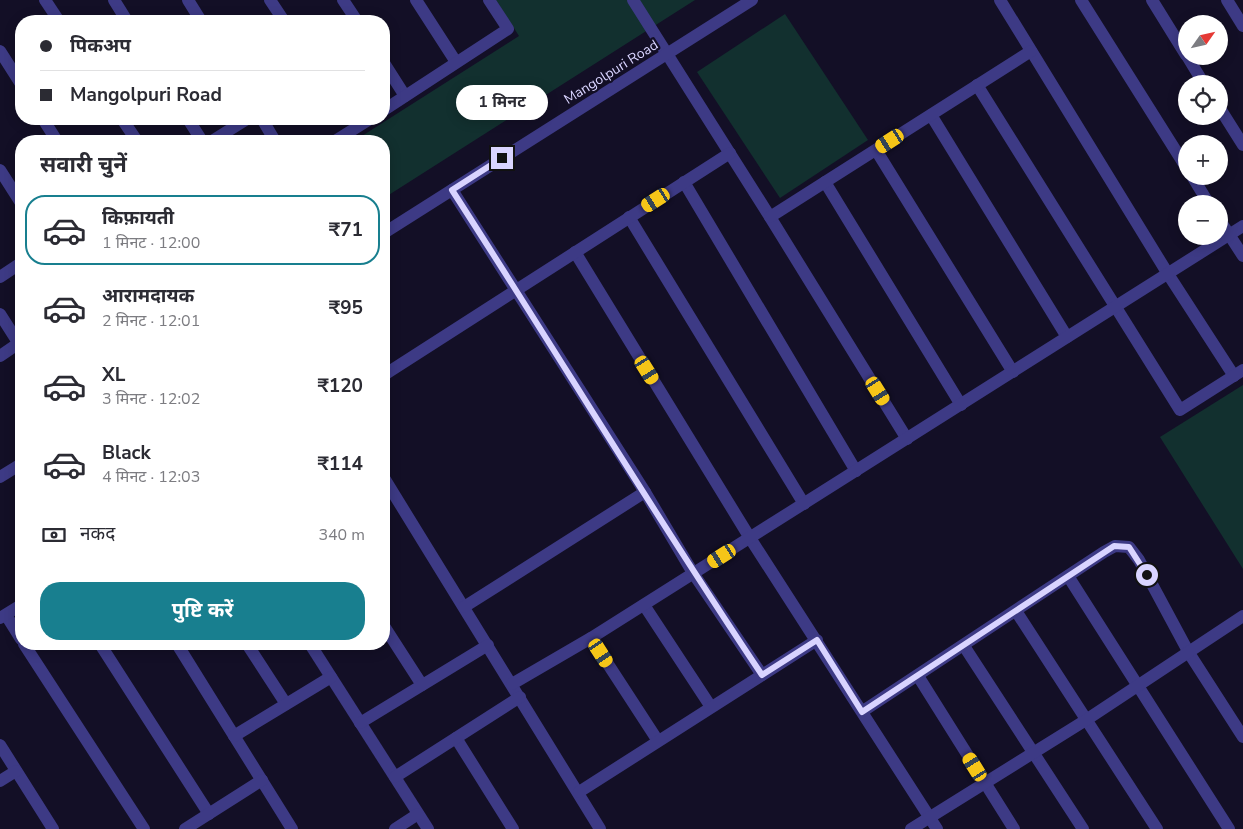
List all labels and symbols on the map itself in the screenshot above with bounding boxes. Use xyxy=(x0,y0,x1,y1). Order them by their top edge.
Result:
north arrow xyxy=(1178,15,1228,65)
street label: Mangolpuri Road xyxy=(560,35,662,109)
callout: 1 मिनट xyxy=(456,86,548,120)
car xyxy=(873,127,906,155)
route end xyxy=(491,147,513,169)
car xyxy=(639,186,672,214)
car xyxy=(632,353,661,387)
car xyxy=(863,374,892,408)
car xyxy=(705,542,738,570)
route start xyxy=(1136,564,1158,586)
car xyxy=(586,636,615,670)
car xyxy=(960,750,989,784)

